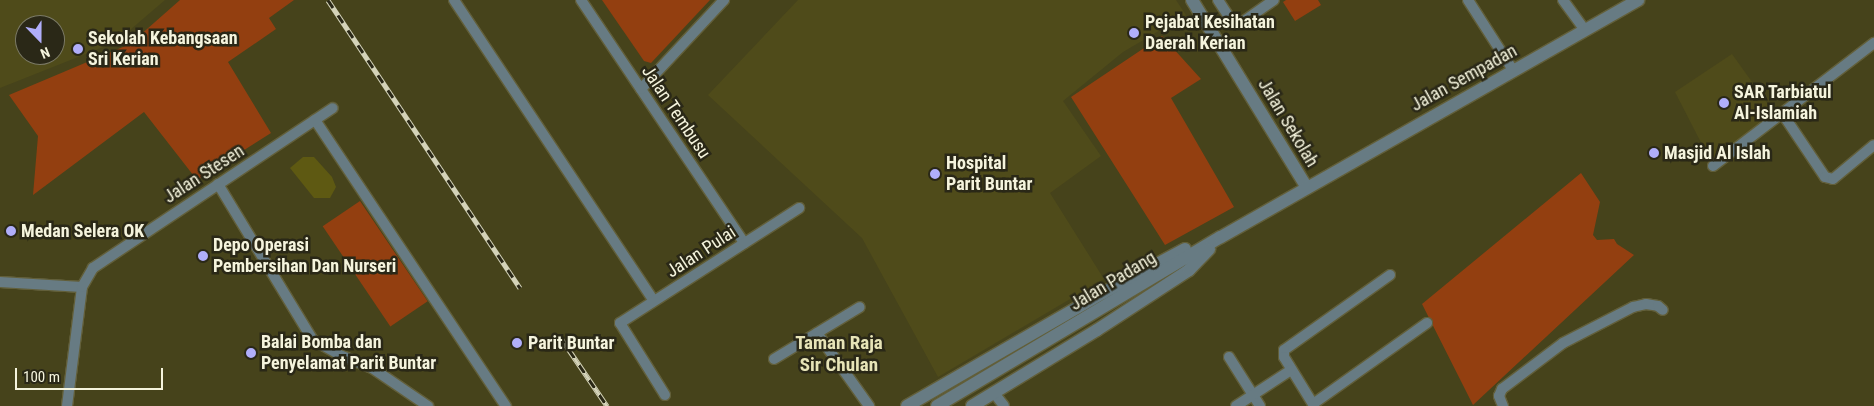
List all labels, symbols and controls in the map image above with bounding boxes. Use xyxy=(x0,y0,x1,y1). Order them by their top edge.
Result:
place label: Pejabat Kesihatan Daerah Kerian xyxy=(1145,12,1275,54)
north arrow xyxy=(15,15,65,65)
marker: Pejabat Kesihatan Daerah Kerian xyxy=(1127,26,1141,40)
place label: Sekolah Kebangsaan Sri Kerian xyxy=(88,28,238,70)
street label: Jalan Sempadan xyxy=(1407,40,1521,116)
marker: Sekolah Kebangsaan Sri Kerian xyxy=(72,43,84,55)
text: N xyxy=(38,44,52,62)
street label: Jalan Tembusu xyxy=(637,61,715,163)
street label: Jalan Sekolah xyxy=(1253,75,1323,171)
place label: SAR Tarbiatul Al-Islamiah xyxy=(1734,82,1832,125)
marker: SAR Tarbiatul Al-Islamiah xyxy=(1718,97,1730,109)
street label: Jalan Stesen xyxy=(160,140,248,208)
place label: Masjid Al Islah xyxy=(1664,142,1771,164)
marker: Masjid Al Islah xyxy=(1648,147,1660,159)
place label: Hospital Parit Buntar xyxy=(946,153,1033,195)
marker: Hospital Parit Buntar xyxy=(928,167,942,181)
place label: Medan Selera OK xyxy=(21,220,144,242)
street label: Jalan Pulai xyxy=(662,222,740,282)
marker: Medan Selera OK xyxy=(5,225,17,237)
place label: Depo Operasi Pembersihan Dan Nurseri xyxy=(213,235,396,278)
street label: Jalan Padang xyxy=(1066,247,1160,315)
marker: Depo Operasi Pembersihan Dan Nurseri xyxy=(197,250,209,262)
place label: Balai Bomba dan Penyelamat Parit Buntar xyxy=(261,332,436,374)
place label: Parit Buntar xyxy=(528,332,615,354)
district label: Taman Raja Sir Chulan xyxy=(795,332,883,376)
marker: Parit Buntar xyxy=(510,336,524,350)
marker: Balai Bomba dan Penyelamat Parit Buntar xyxy=(245,347,257,359)
scale bar xyxy=(18,358,165,390)
text: 100 m xyxy=(23,368,60,386)

